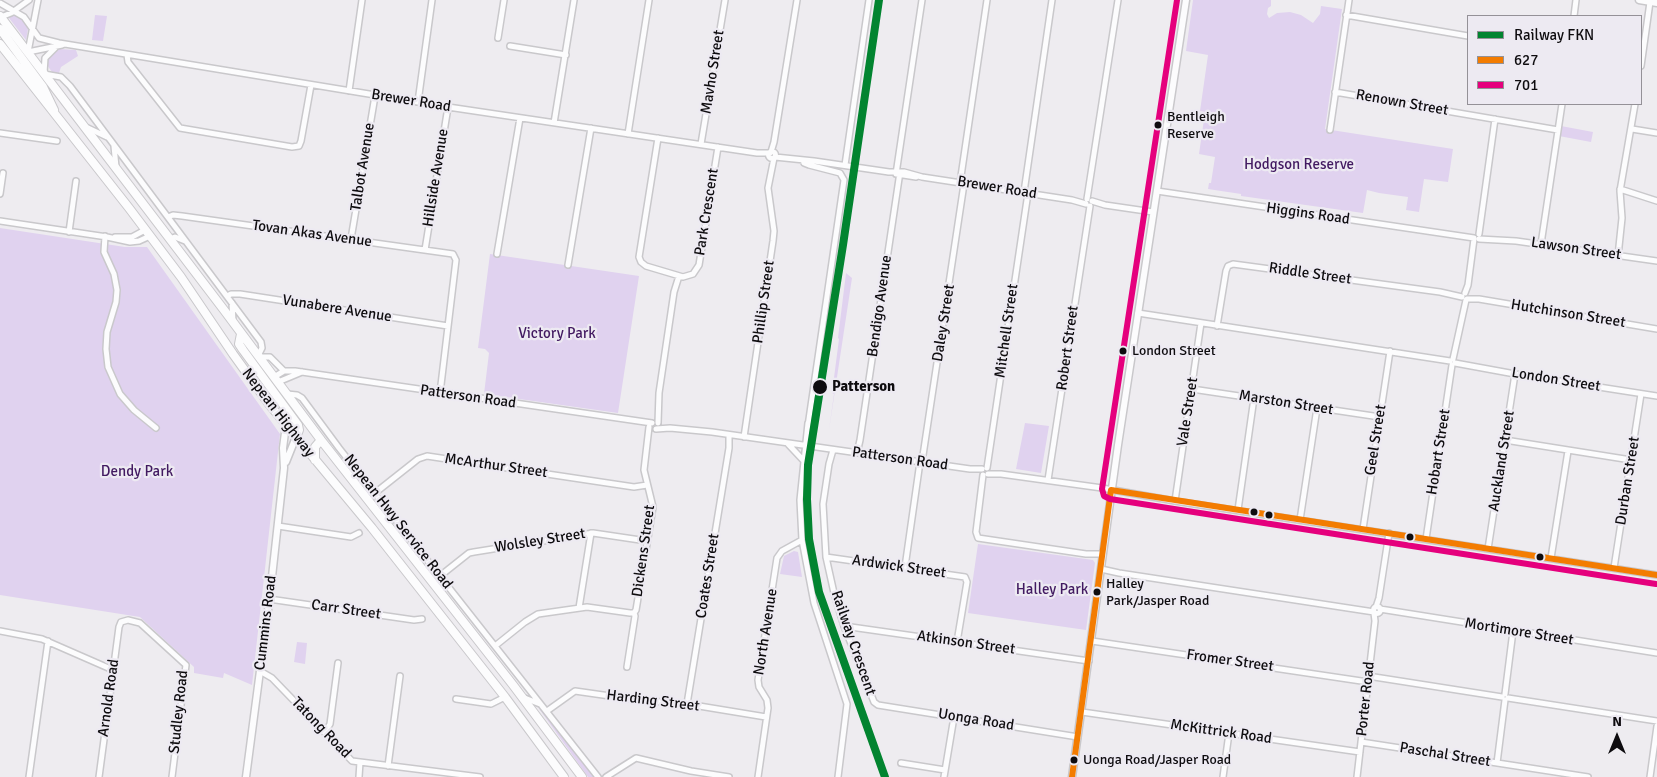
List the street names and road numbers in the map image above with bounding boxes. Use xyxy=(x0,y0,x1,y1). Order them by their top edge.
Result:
street label: Mavho Street xyxy=(697,29,729,115)
street label: Brewer Road xyxy=(370,86,452,116)
street label: Renown Street xyxy=(1354,86,1450,120)
street label: Talbot Avenue xyxy=(347,121,379,213)
street label: Hillside Avenue xyxy=(419,128,453,228)
street label: Park Crescent xyxy=(691,167,723,257)
street label: Brewer Road xyxy=(956,173,1038,203)
street label: Higgins Road xyxy=(1265,199,1351,229)
street label: Tovan Akas Avenue xyxy=(251,217,373,251)
street label: Lawson Street xyxy=(1530,234,1622,264)
street label: Bendigo Avenue xyxy=(864,254,896,358)
street label: Phillip Street xyxy=(749,259,779,345)
street label: Riddle Street xyxy=(1268,259,1352,289)
street label: Daley Street xyxy=(929,283,959,363)
street label: Mitchell Street xyxy=(991,283,1023,379)
street label: Vunabere Avenue xyxy=(281,291,393,327)
street label: Hutchinson Street xyxy=(1509,296,1627,332)
street label: Robert Street xyxy=(1053,304,1083,392)
street label: London Street xyxy=(1510,364,1602,396)
street label: Nepean Highway xyxy=(238,365,318,461)
street label: Vale Street xyxy=(1174,376,1202,448)
street label: Patterson Road xyxy=(419,381,517,413)
street label: Marston Street xyxy=(1238,387,1334,419)
street label: Geel Street xyxy=(1362,403,1390,477)
street label: Hobart Street xyxy=(1423,408,1455,496)
street label: Auckland Street xyxy=(1485,409,1519,513)
street label: Durban Street xyxy=(1612,435,1644,527)
street label: Patterson Road xyxy=(851,443,949,475)
street label: McArthur Street xyxy=(443,450,549,482)
street label: Nepean Hwy Service Road xyxy=(340,451,456,593)
street label: Dickens Street xyxy=(629,504,659,598)
street label: Wolsley Street xyxy=(493,525,587,557)
street label: Coates Street xyxy=(692,532,724,620)
street label: Ardwick Street xyxy=(851,552,947,582)
street label: Cummins Road xyxy=(251,575,281,671)
street label: North Avenue xyxy=(750,587,782,677)
street label: Railway Crescent xyxy=(827,588,879,698)
street label: Carr Street xyxy=(310,596,382,624)
street label: Mortimore Street xyxy=(1463,615,1575,649)
street label: Atkinson Street xyxy=(916,627,1016,659)
street label: Fromer Street xyxy=(1185,646,1275,676)
street label: Arnold Road xyxy=(95,658,123,738)
street label: Porter Road xyxy=(1353,661,1379,737)
street label: Studley Road xyxy=(166,669,192,755)
street label: Harding Street xyxy=(605,686,701,716)
street label: Tatong Road xyxy=(287,694,355,762)
street label: Uonga Road xyxy=(937,705,1015,735)
street label: McKittrick Road xyxy=(1169,716,1273,748)
street label: Paschal Street xyxy=(1398,739,1492,771)

